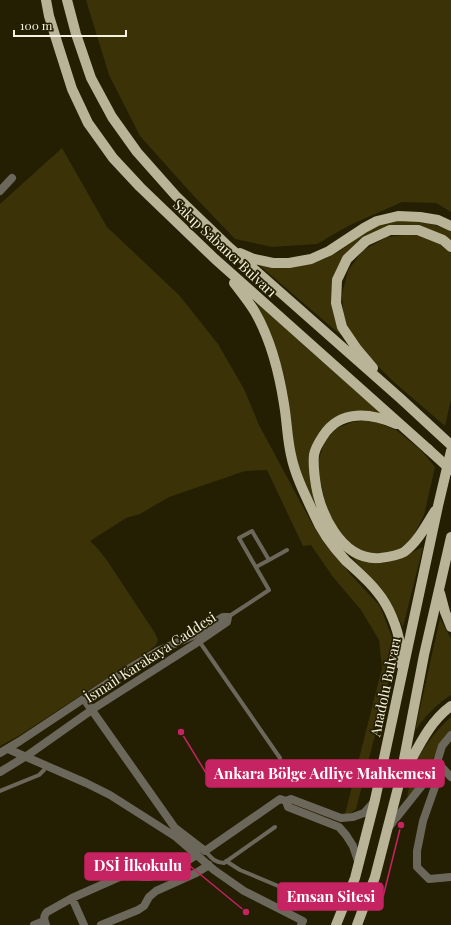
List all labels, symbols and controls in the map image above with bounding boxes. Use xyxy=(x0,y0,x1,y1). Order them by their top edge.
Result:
scale bar xyxy=(14,12,126,38)
text: 100 m xyxy=(20,17,53,33)
street label: Sakıp Sabancı Bulvarı xyxy=(169,195,281,301)
street label: İsmail Karakaya Caddesi xyxy=(81,607,219,707)
street label: Anadolu Bulvarı xyxy=(365,636,405,739)
callout: Ankara Bölge Adliye Mahkemesi xyxy=(206,760,444,787)
text: Ankara Bölge Adliye Mahkemesi xyxy=(213,763,436,783)
callout: DSİ İlkokulu xyxy=(85,853,190,880)
text: DSİ İlkokulu xyxy=(94,855,182,875)
callout: Emsan Sitesi xyxy=(278,883,383,910)
text: Emsan Sitesi xyxy=(287,886,375,906)

